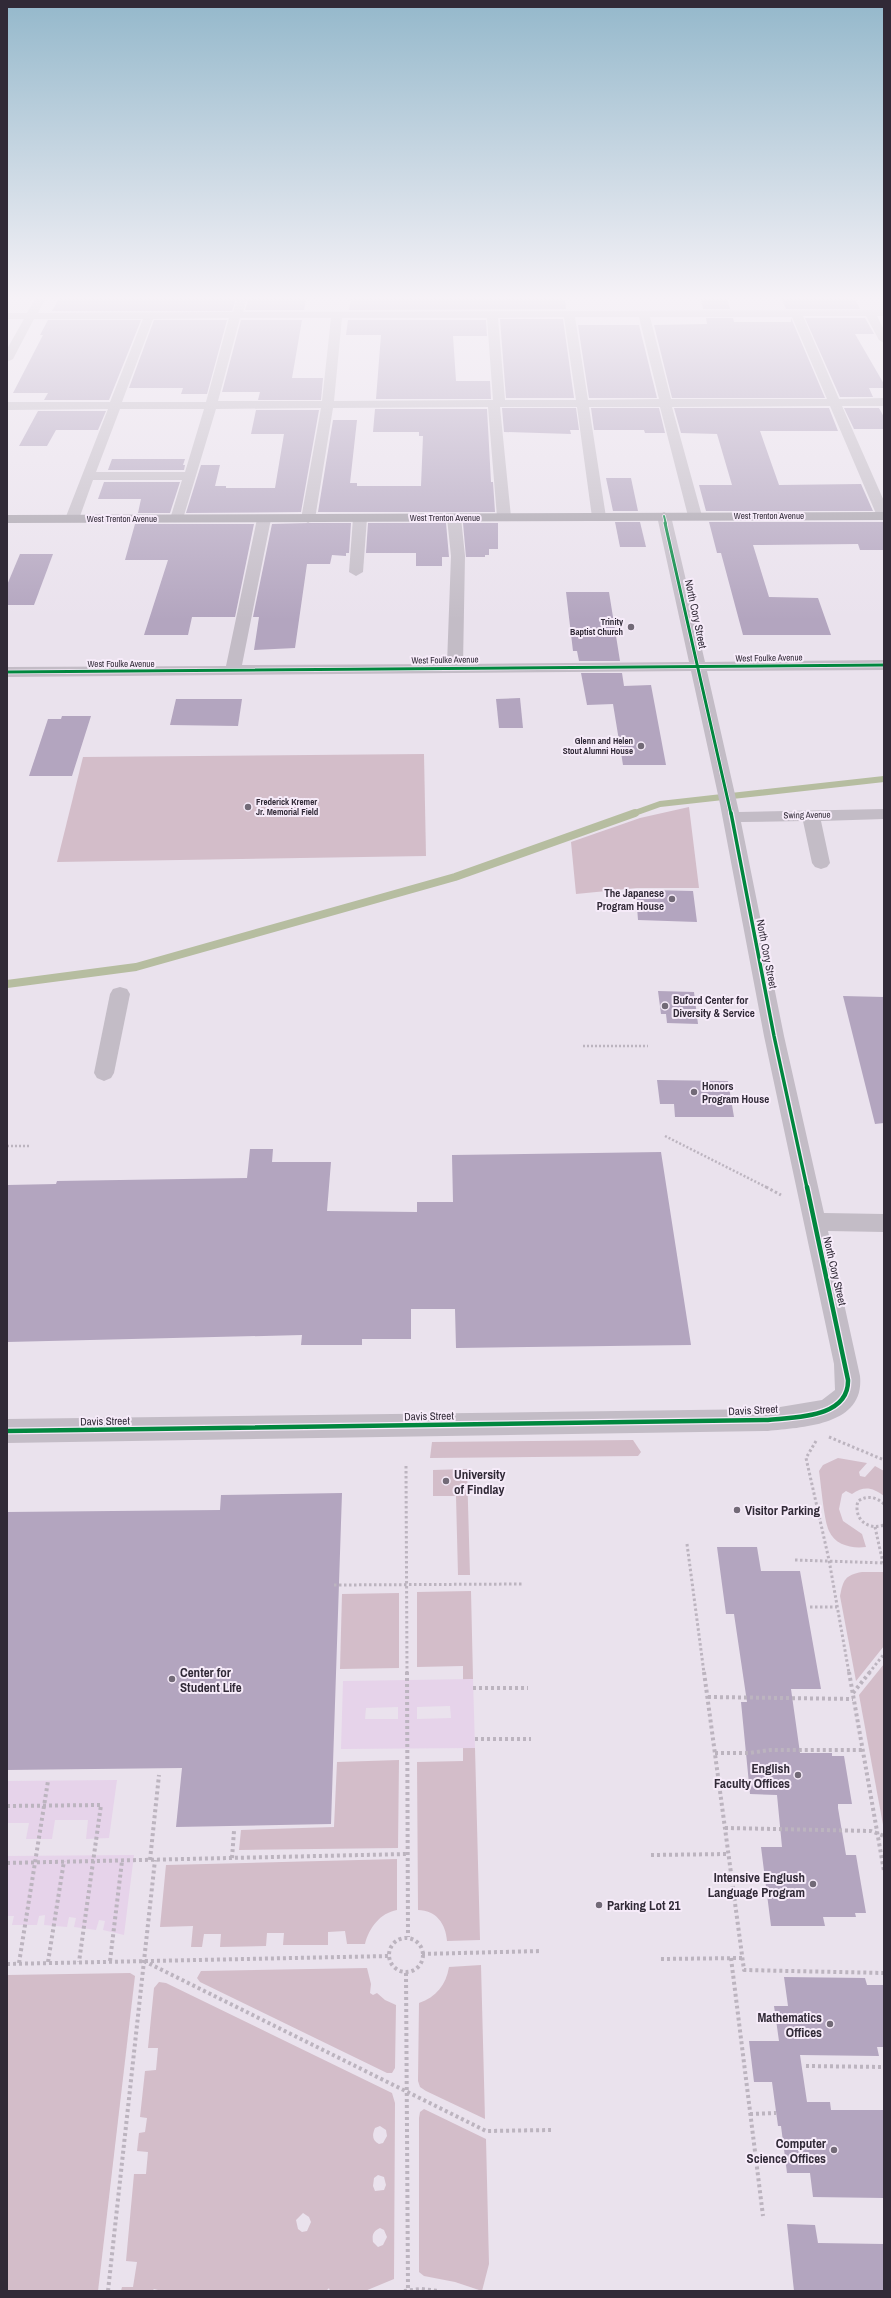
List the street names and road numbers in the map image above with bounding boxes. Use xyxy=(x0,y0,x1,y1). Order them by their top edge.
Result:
street label: West Trenton Avenue xyxy=(734,510,804,522)
street label: West Trenton Avenue xyxy=(410,512,480,524)
street label: West Trenton Avenue xyxy=(87,513,157,525)
street label: North Cory Street xyxy=(682,578,710,650)
street label: West Foulke Avenue xyxy=(735,651,803,665)
street label: West Foulke Avenue xyxy=(411,653,479,667)
street label: West Foulke Avenue xyxy=(87,658,155,670)
street label: Swing Avenue xyxy=(783,809,831,821)
street label: North Cory Street xyxy=(753,918,781,990)
street label: North Cory Street xyxy=(820,1235,850,1307)
street label: Davis Street xyxy=(728,1402,779,1418)
street label: Davis Street xyxy=(404,1409,454,1423)
street label: Davis Street xyxy=(80,1414,130,1428)

